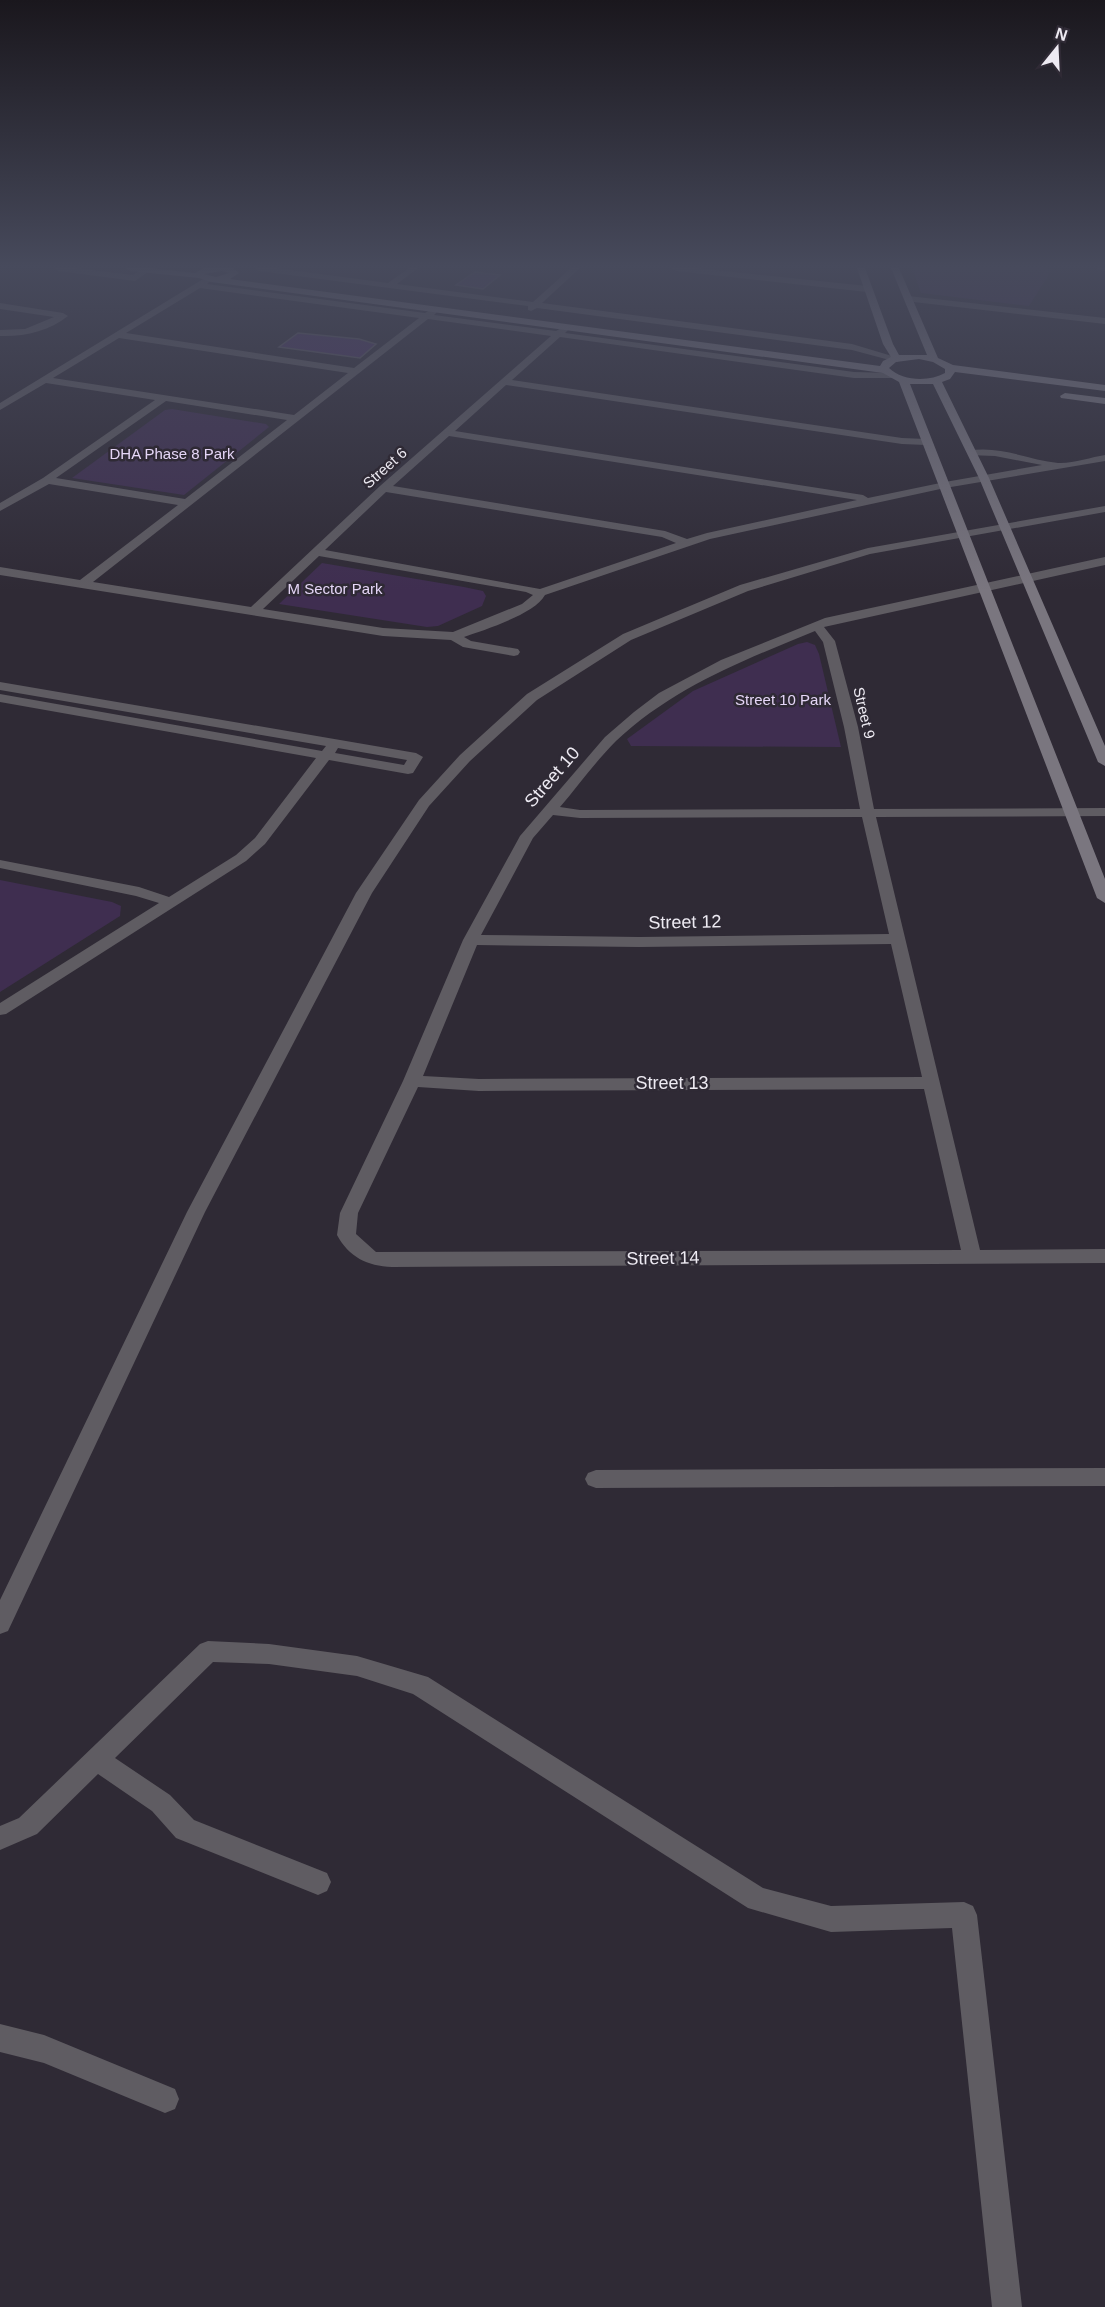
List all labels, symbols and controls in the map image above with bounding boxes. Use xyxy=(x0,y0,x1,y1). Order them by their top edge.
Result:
north arrow xyxy=(1027,18,1087,78)
text: N xyxy=(1053,24,1070,44)
street label: Street 6 xyxy=(359,444,410,492)
park label: DHA Phase 8 Park xyxy=(109,445,235,462)
park label: M Sector Park xyxy=(287,580,383,597)
street label: Street 9 xyxy=(850,685,879,740)
park label: Street 10 Park xyxy=(735,691,831,708)
street label: Street 10 xyxy=(520,743,584,811)
street label: Street 12 xyxy=(648,911,722,933)
street label: Street 13 xyxy=(635,1073,709,1093)
street label: Street 14 xyxy=(626,1247,700,1269)

